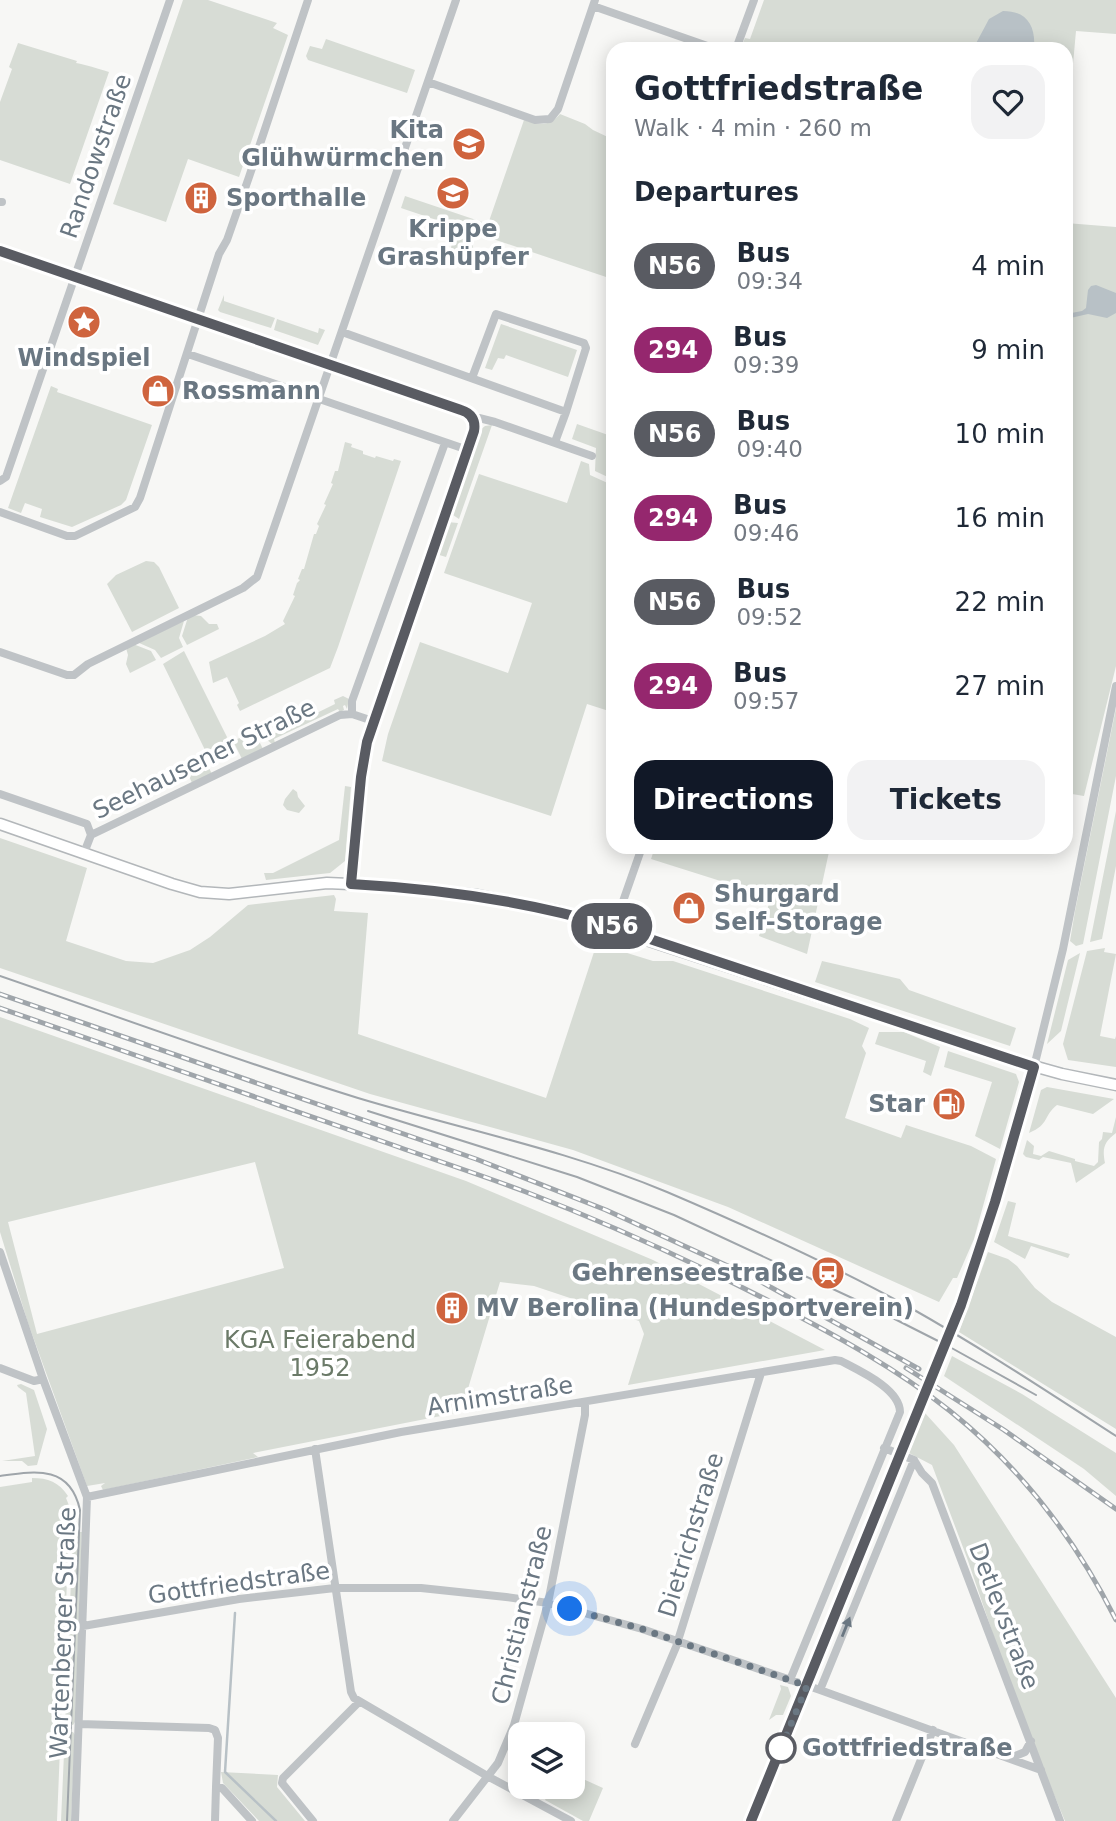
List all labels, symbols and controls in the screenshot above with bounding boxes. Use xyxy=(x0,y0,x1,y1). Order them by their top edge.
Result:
button: heart xyxy=(971,65,1045,139)
text: Gottfriedstraße xyxy=(634,69,923,108)
street label: Randowstraße xyxy=(55,70,137,242)
text: Walk · 4 min · 260 m xyxy=(634,115,872,141)
place label: Kita Glühwürmchen xyxy=(241,116,444,172)
school or university icon: Kita Glühwürmchen xyxy=(450,125,488,163)
school or university icon: Krippe Grashüpfer xyxy=(434,174,472,212)
text: Departures xyxy=(634,177,799,207)
building icon: Sporthalle xyxy=(182,179,220,217)
place label: Sporthalle xyxy=(226,184,366,212)
place label: Krippe Grashüpfer xyxy=(377,215,529,271)
text: Bus xyxy=(736,238,790,268)
text: 4 min xyxy=(971,251,1045,281)
text: N56 xyxy=(648,252,701,280)
text: 09:34 xyxy=(736,268,803,294)
place icon: Windspiel xyxy=(65,303,103,341)
text: Bus xyxy=(733,322,787,352)
text: 9 min xyxy=(971,335,1045,365)
text: 294 xyxy=(648,336,698,364)
place label: Windspiel xyxy=(17,344,151,372)
text: 09:39 xyxy=(733,352,799,378)
shop icon: Rossmann xyxy=(139,372,177,410)
place label: Rossmann xyxy=(182,377,321,405)
text: Bus xyxy=(736,406,790,436)
text: 10 min xyxy=(955,419,1045,449)
text: N56 xyxy=(648,420,701,448)
text: 09:40 xyxy=(736,436,803,462)
text: Bus xyxy=(733,490,787,520)
text: 16 min xyxy=(955,503,1045,533)
text: 294 xyxy=(648,504,698,532)
text: 09:46 xyxy=(733,520,799,546)
text: Bus xyxy=(736,574,790,604)
text: 22 min xyxy=(955,587,1045,617)
text: N56 xyxy=(648,588,701,616)
text: 09:52 xyxy=(736,604,803,630)
text: Bus xyxy=(733,658,787,688)
text: 27 min xyxy=(955,671,1045,701)
text: 294 xyxy=(648,672,698,700)
text: 09:57 xyxy=(733,688,799,714)
street label: Seehausener Straße xyxy=(88,693,320,825)
button: Directions xyxy=(634,760,833,840)
button: Tickets xyxy=(847,760,1045,840)
place label: Shurgard Self-Storage xyxy=(714,880,883,936)
shop icon: Shurgard Self-Storage xyxy=(670,889,708,927)
line badge: N56 xyxy=(572,903,652,949)
text: N56 xyxy=(585,912,639,940)
fuel station icon: Star xyxy=(930,1085,968,1123)
place label: Star xyxy=(868,1090,925,1118)
station icon: Gehrenseestraße xyxy=(809,1254,847,1292)
place label: Gehrenseestraße xyxy=(572,1259,804,1287)
building icon: MV Berolina (Hundesportverein) xyxy=(433,1289,471,1327)
place label: MV Berolina (Hundesportverein) xyxy=(476,1294,914,1322)
park label: KGA Feierabend 1952 xyxy=(224,1326,416,1382)
street label: Arnimstraße xyxy=(425,1371,575,1421)
street label: Dietrichstraße xyxy=(653,1449,729,1621)
street label: Wartenberger Straße xyxy=(45,1506,81,1760)
street label: Christianstraße xyxy=(486,1523,558,1707)
street label: Detlevstraße xyxy=(963,1539,1045,1693)
street label: Gottfriedstraße xyxy=(146,1556,332,1610)
your location xyxy=(552,1591,587,1626)
one-way arrow xyxy=(841,1616,852,1637)
map controls xyxy=(508,1722,585,1799)
button: layers xyxy=(508,1722,585,1799)
marker: Gottfriedstraße xyxy=(766,1733,796,1763)
place label: Gottfriedstraße xyxy=(802,1734,1012,1762)

